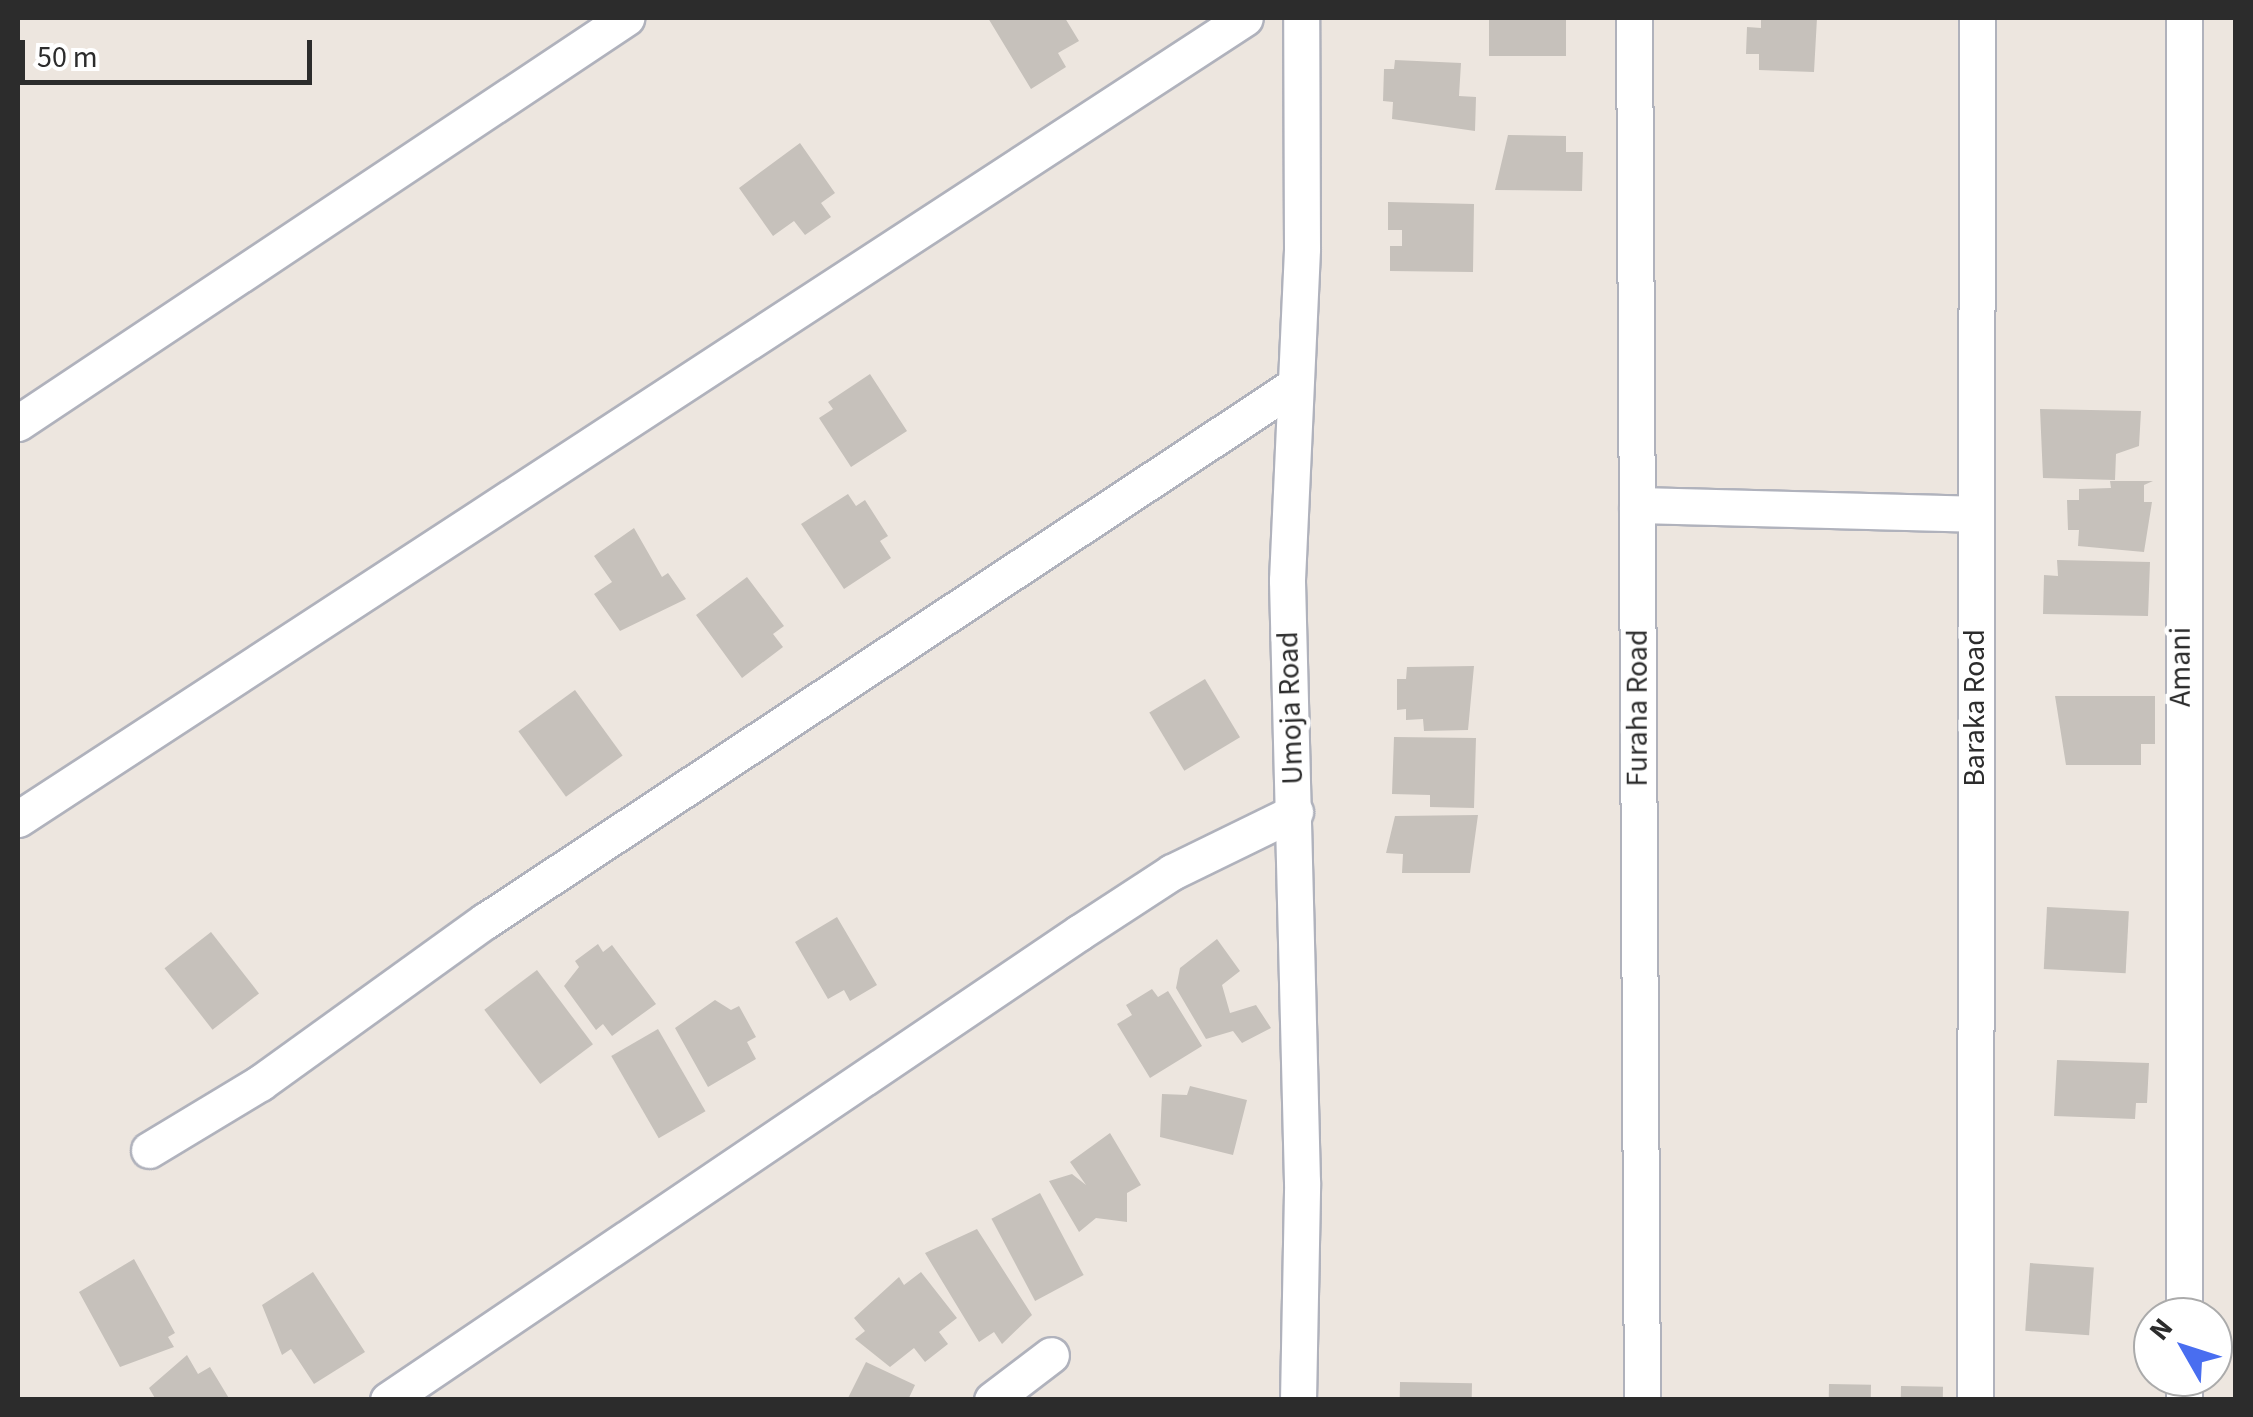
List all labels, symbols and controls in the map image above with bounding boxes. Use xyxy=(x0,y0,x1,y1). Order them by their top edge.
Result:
scale bar xyxy=(25,20,318,82)
text: 50 m xyxy=(37,36,98,79)
street label: Amani xyxy=(2163,627,2199,707)
street label: Furaha Road xyxy=(1620,629,1656,787)
street label: Baraka Road xyxy=(1957,629,1993,787)
street label: Umoja Road xyxy=(1270,631,1312,785)
north arrow xyxy=(2133,1297,2233,1397)
text: N xyxy=(2140,1310,2183,1349)

